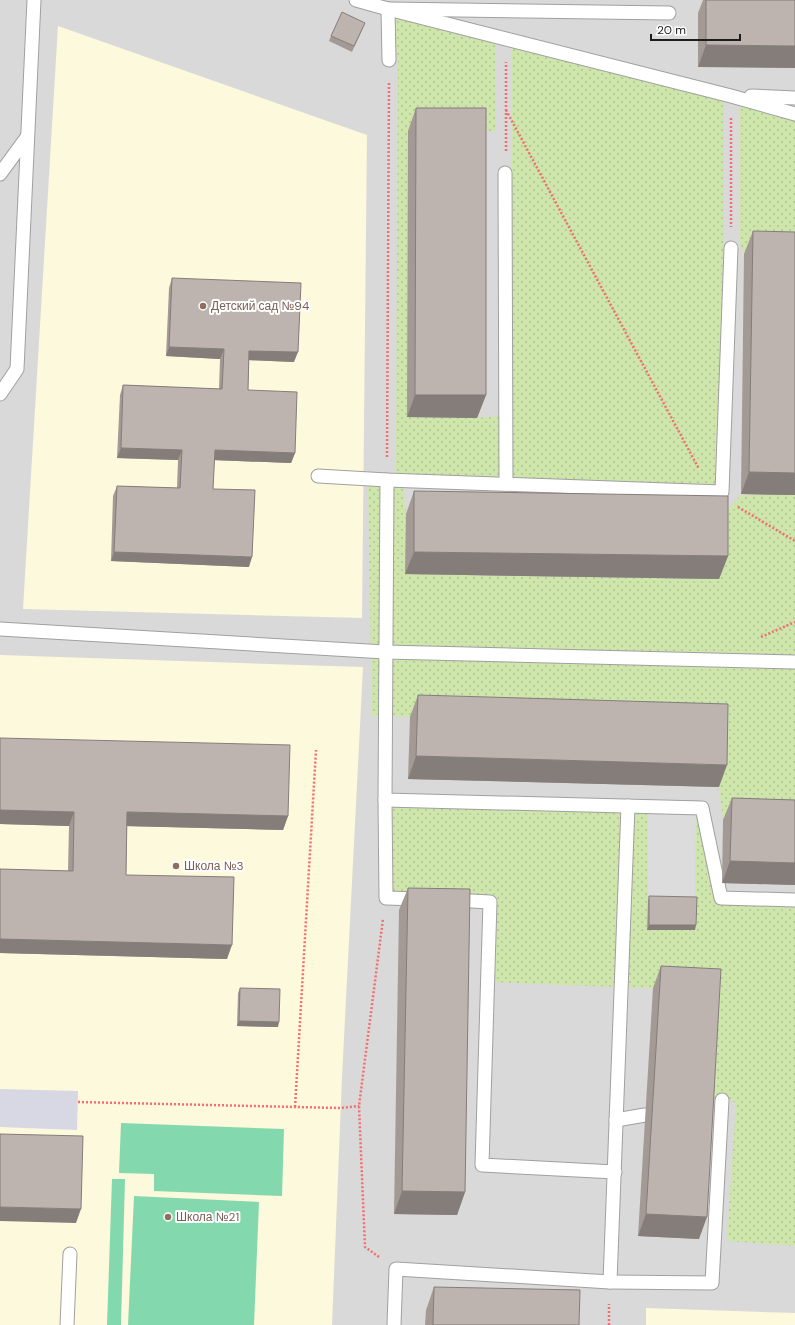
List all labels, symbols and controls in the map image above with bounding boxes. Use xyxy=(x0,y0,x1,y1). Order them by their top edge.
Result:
scale bar xyxy=(651,16,740,42)
text: 20 m xyxy=(657,22,686,38)
place label: Детский сад №94 xyxy=(211,298,309,314)
marker: Детский сад №94 xyxy=(198,301,208,311)
place label: Школа №3 xyxy=(184,858,244,874)
marker: Школа №3 xyxy=(171,861,181,871)
place label: Школа №21 xyxy=(176,1209,239,1225)
marker: Школа №21 xyxy=(163,1212,173,1222)

